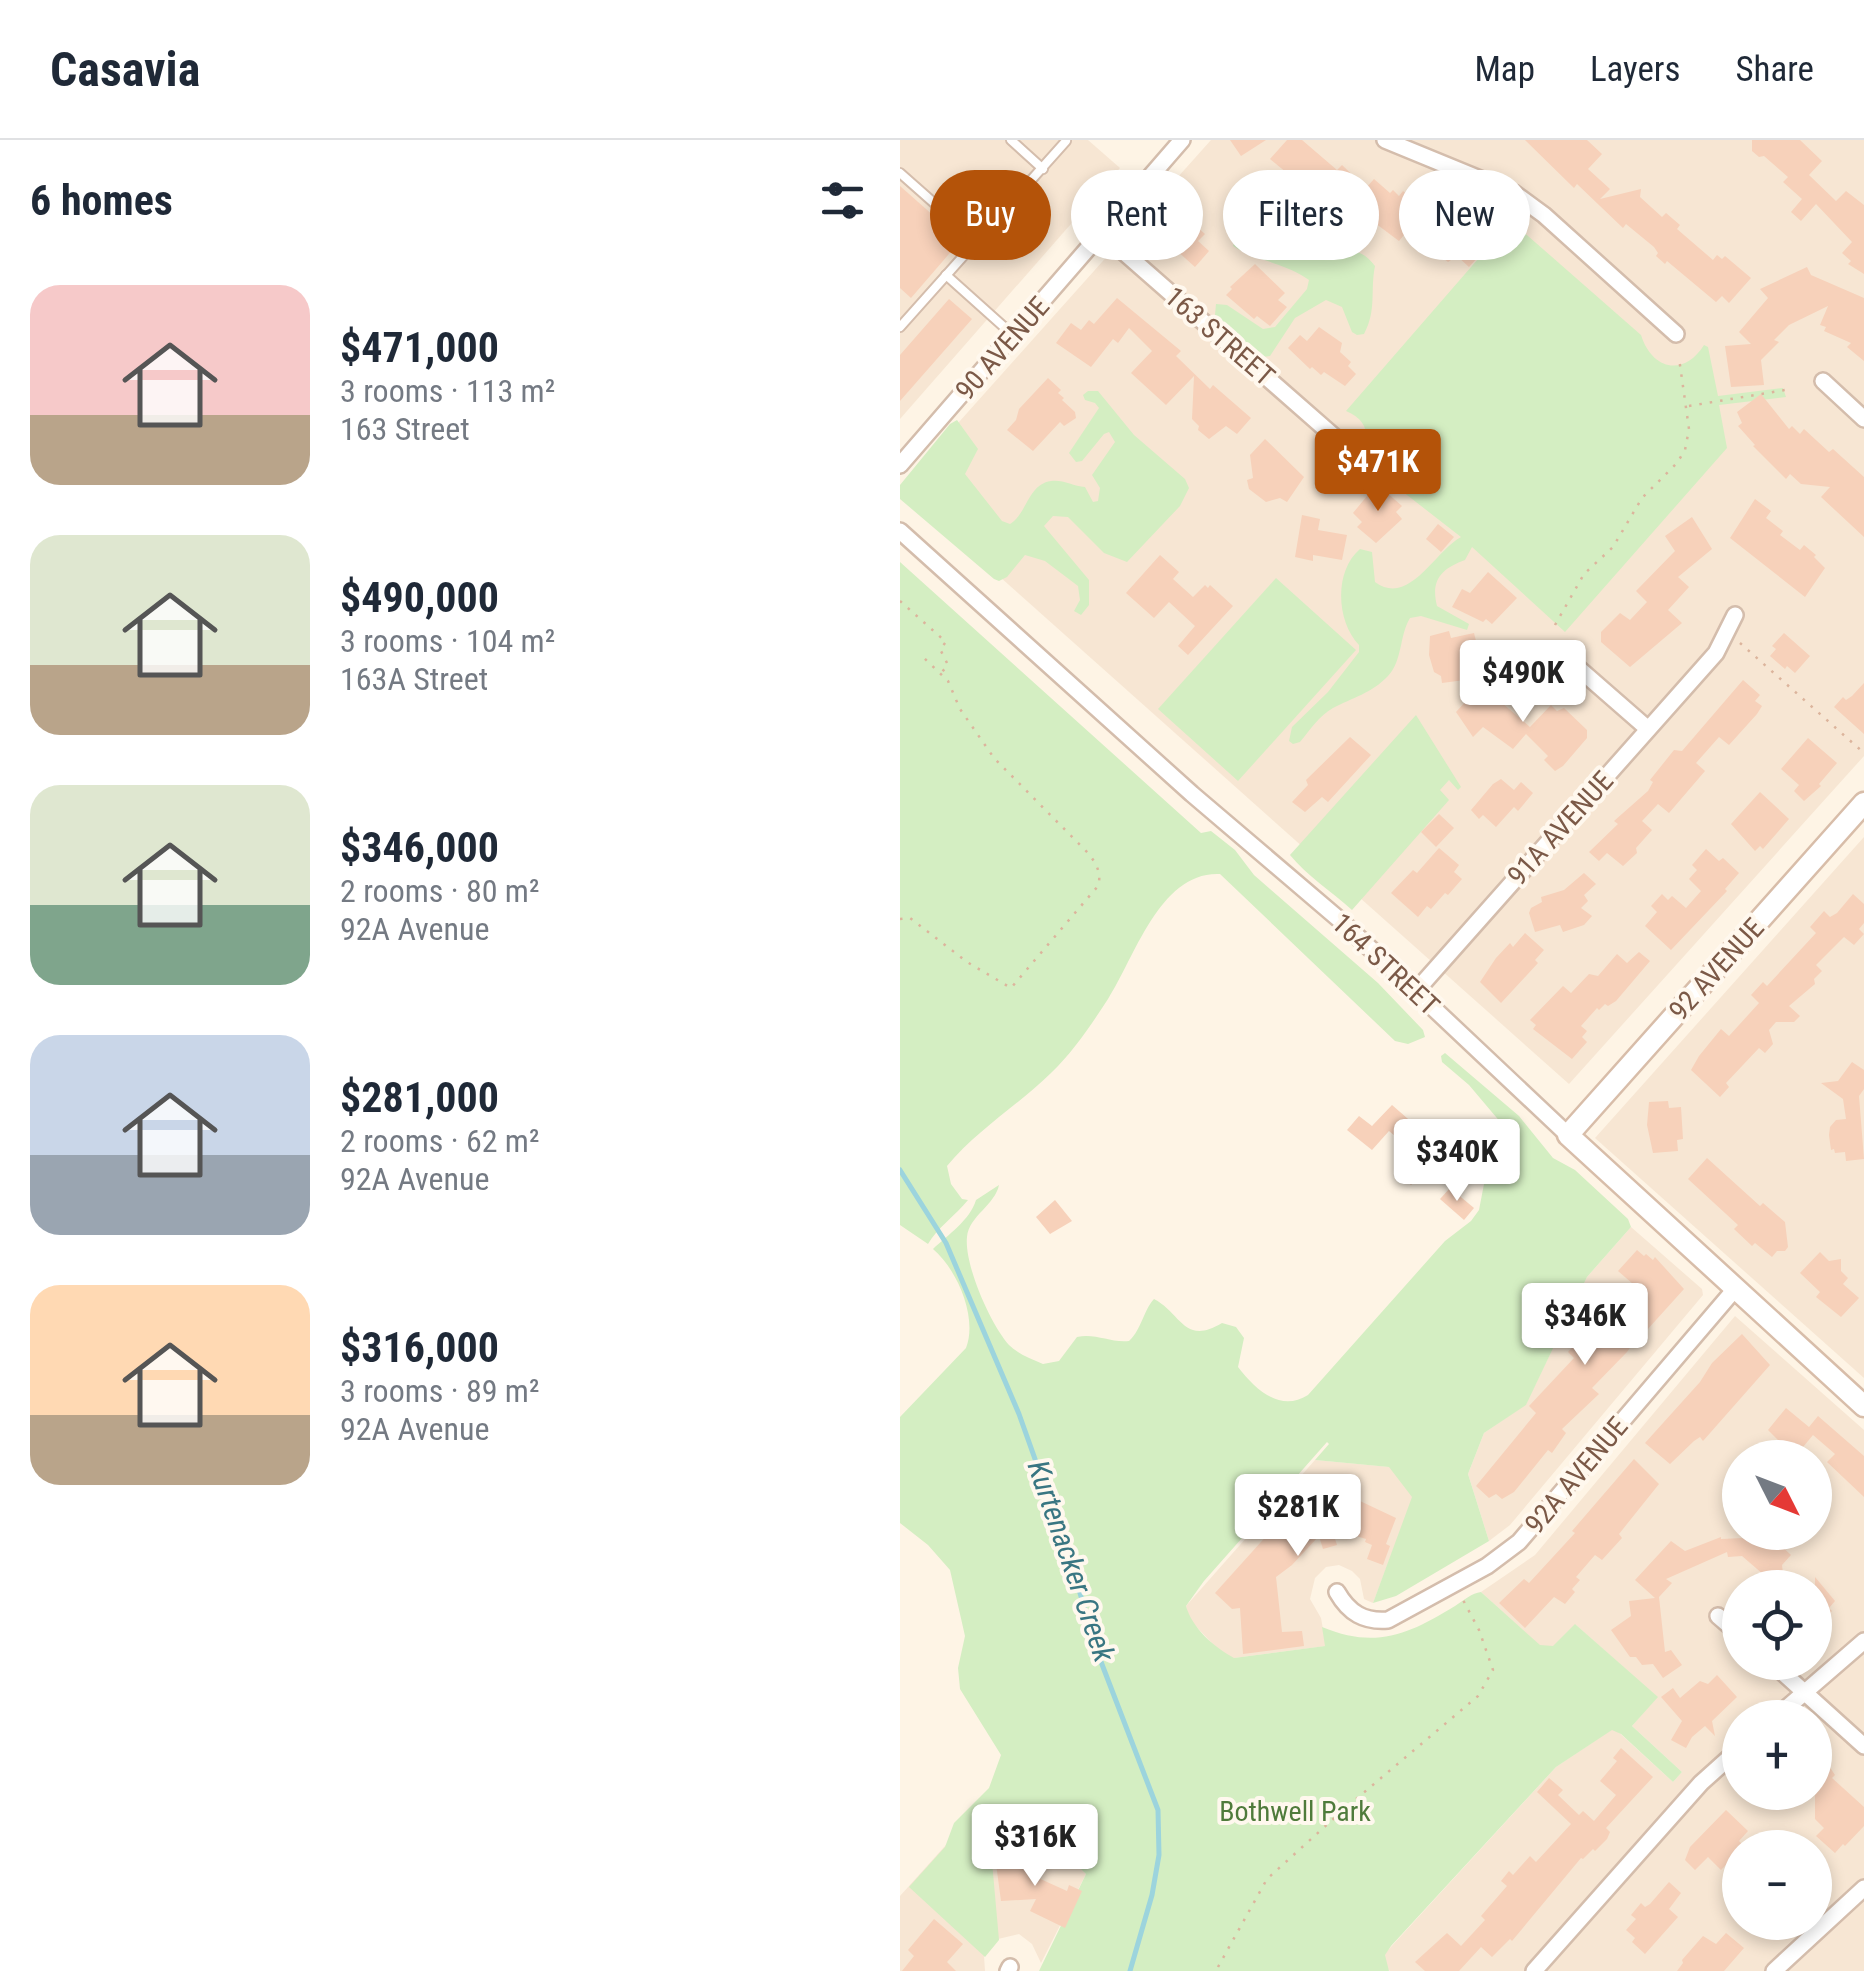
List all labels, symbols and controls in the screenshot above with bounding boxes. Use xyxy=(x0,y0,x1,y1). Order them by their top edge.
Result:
text: Casavia xyxy=(50,41,200,98)
text: Map xyxy=(1474,49,1535,90)
text: Layers xyxy=(1590,49,1680,90)
text: Share xyxy=(1735,49,1814,90)
chip: Buy xyxy=(930,170,1051,260)
chip: Rent xyxy=(1071,170,1203,260)
chip: Filters xyxy=(1223,170,1379,260)
chip: New xyxy=(1399,170,1530,260)
icon: filters xyxy=(815,173,870,228)
text: 6 homes xyxy=(30,176,173,225)
street label: 163 STREET xyxy=(1158,280,1281,393)
street label: 90 AVENUE xyxy=(949,290,1056,407)
text: $471,000 xyxy=(340,323,499,372)
icon: home xyxy=(110,325,230,445)
text: 3 rooms · 113 m² xyxy=(340,372,555,410)
text: 163 Street xyxy=(340,410,470,448)
pin: $471K xyxy=(1308,429,1448,514)
text: $471K xyxy=(1337,442,1419,480)
text: $490,000 xyxy=(340,573,499,622)
icon: home xyxy=(110,575,230,695)
text: 3 rooms · 104 m² xyxy=(340,622,555,660)
pin: $490K xyxy=(1453,640,1593,725)
text: $490K xyxy=(1482,653,1564,691)
text: 163A Street xyxy=(340,660,488,698)
street label: 91A AVENUE xyxy=(1501,765,1620,892)
text: $346,000 xyxy=(340,823,499,872)
icon: home xyxy=(110,825,230,945)
text: 2 rooms · 80 m² xyxy=(340,872,539,910)
street label: 164 STREET xyxy=(1325,906,1446,1022)
text: 92A Avenue xyxy=(340,910,490,948)
street label: 92 AVENUE xyxy=(1662,912,1771,1027)
text: $281,000 xyxy=(340,1073,499,1122)
icon: home xyxy=(110,1075,230,1195)
pin: $340K xyxy=(1387,1119,1527,1204)
text: 2 rooms · 62 m² xyxy=(340,1122,539,1160)
text: $340K xyxy=(1416,1132,1498,1170)
text: 92A Avenue xyxy=(340,1160,490,1198)
pin: $346K xyxy=(1515,1283,1655,1368)
text: $346K xyxy=(1544,1296,1626,1334)
text: $316,000 xyxy=(340,1323,499,1372)
icon: home xyxy=(110,1325,230,1445)
text: 3 rooms · 89 m² xyxy=(340,1372,539,1410)
text: 92A Avenue xyxy=(340,1410,490,1448)
street label: 92A AVENUE xyxy=(1518,1410,1635,1540)
north arrow xyxy=(1722,1440,1832,1550)
map controls xyxy=(1722,1440,1832,1940)
water label: Kurtenacker Creek xyxy=(1021,1456,1123,1667)
pin: $281K xyxy=(1228,1474,1368,1559)
text: $281K xyxy=(1257,1487,1339,1525)
button: locate xyxy=(1722,1570,1832,1680)
button: + xyxy=(1722,1700,1832,1810)
park label: Bothwell Park xyxy=(1219,1795,1371,1828)
pin: $316K xyxy=(965,1804,1105,1889)
text: $316K xyxy=(994,1817,1076,1855)
button: − xyxy=(1722,1830,1832,1940)

